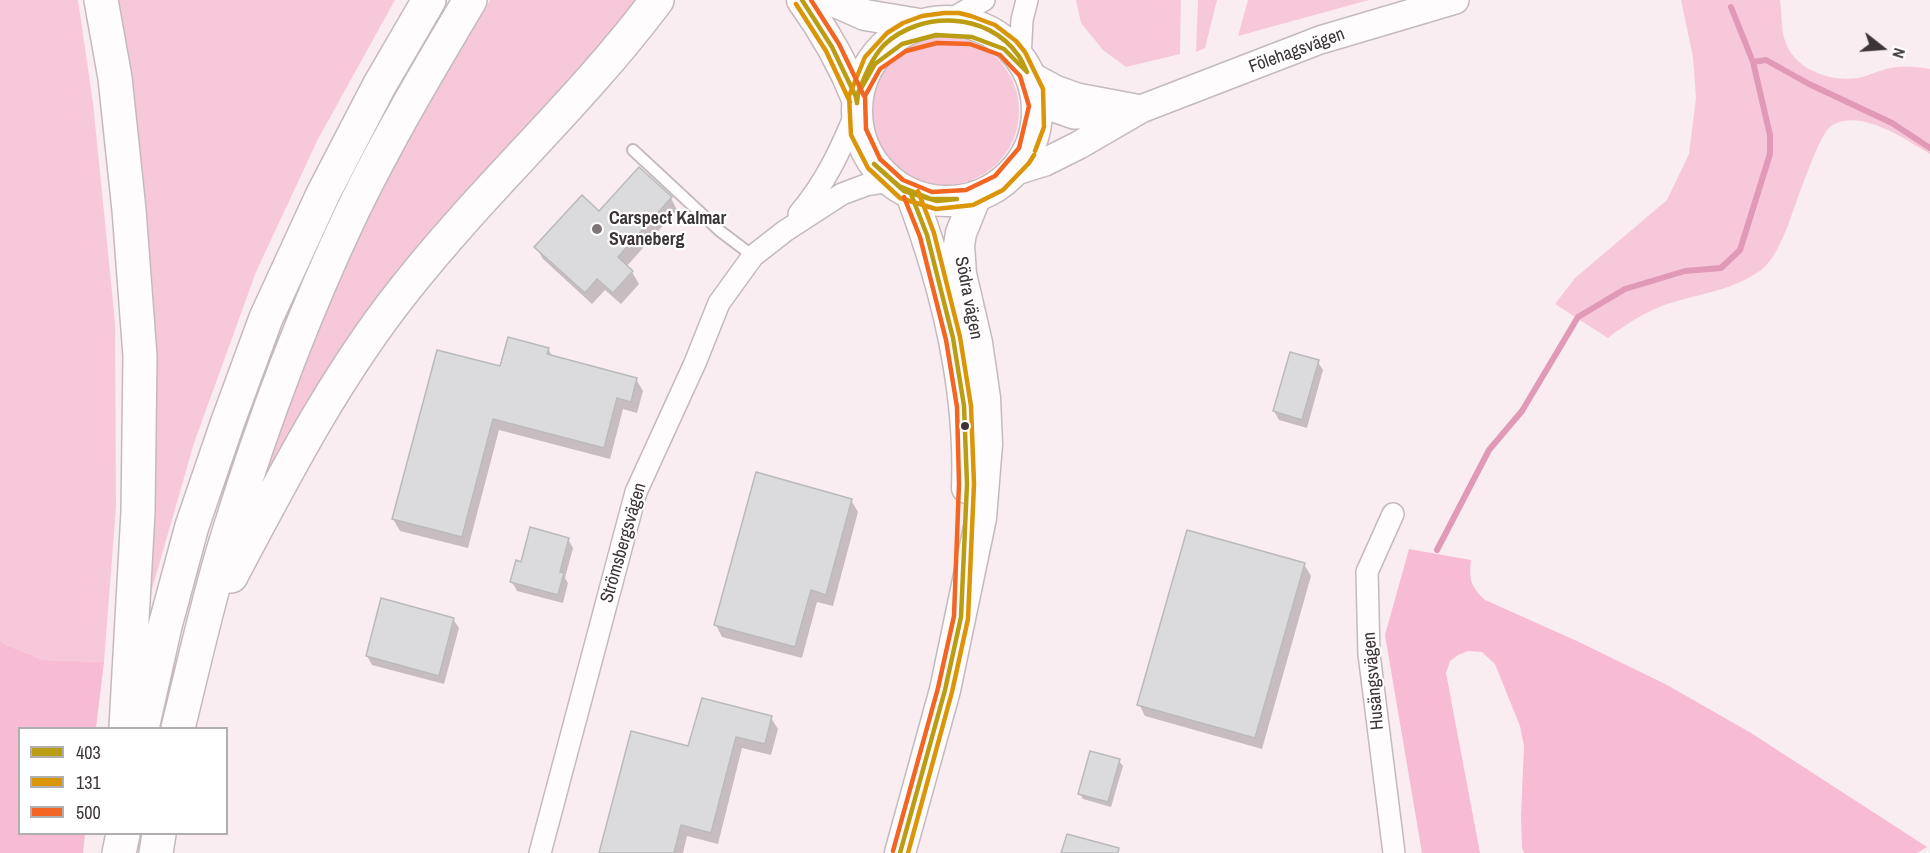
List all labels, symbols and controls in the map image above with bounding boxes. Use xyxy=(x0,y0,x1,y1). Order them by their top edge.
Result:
north arrow xyxy=(1852,18,1912,78)
street label: Fölehagsvägen xyxy=(1246,24,1348,78)
text: N xyxy=(1887,46,1911,61)
place label: Carspect Kalmar Svaneberg xyxy=(609,208,726,250)
marker: Carspect Kalmar Svaneberg xyxy=(590,222,604,236)
street label: Södra vägen xyxy=(949,255,987,341)
unlabelled marker xyxy=(959,420,971,432)
street label: Strömsbergsvägen xyxy=(597,480,651,606)
street label: Husängsvägen xyxy=(1359,631,1389,731)
legend xyxy=(18,727,228,835)
text: 403 xyxy=(76,740,101,765)
text: 131 xyxy=(76,770,101,795)
text: 500 xyxy=(76,800,101,825)

